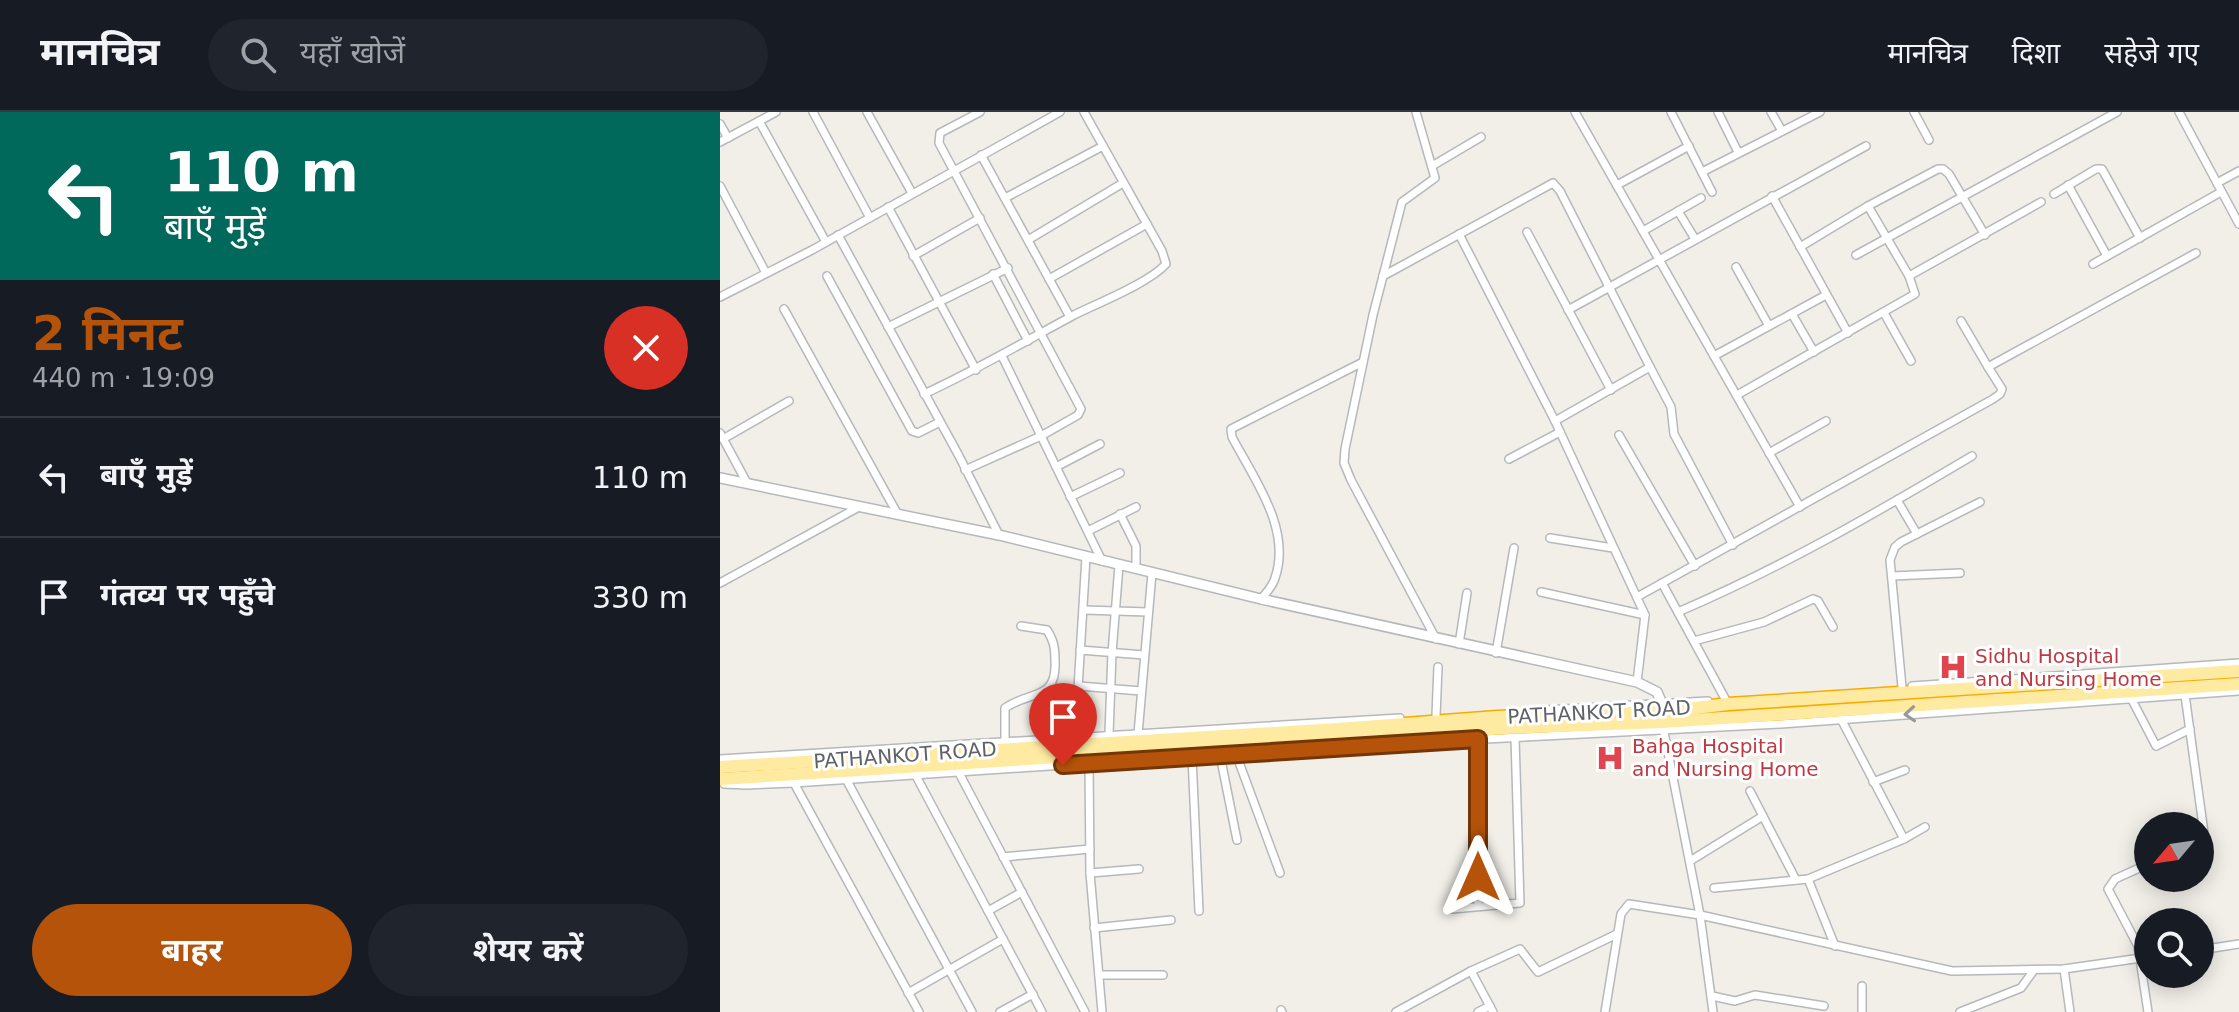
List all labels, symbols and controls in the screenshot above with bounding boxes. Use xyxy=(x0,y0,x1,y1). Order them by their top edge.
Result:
search box xyxy=(208,19,768,91)
text: मानचित्र xyxy=(40,30,160,74)
icon: search xyxy=(236,33,280,77)
text: यहाँ खोजें xyxy=(300,35,405,70)
text: मानचित्र xyxy=(1888,37,1968,70)
text: दिशा xyxy=(2012,37,2060,70)
text: सहेजे गए xyxy=(2104,37,2199,70)
text: 110 m xyxy=(164,139,359,204)
icon: left xyxy=(32,144,136,248)
text: बाएँ मुड़ें xyxy=(164,206,266,247)
text: 2 मिनट xyxy=(32,305,183,361)
button: close xyxy=(604,306,688,390)
text: 440 m · 19:09 xyxy=(32,363,215,393)
icon: left xyxy=(32,455,76,499)
text: बाएँ मुड़ें xyxy=(100,457,193,492)
text: 110 m xyxy=(592,460,688,495)
icon: arrive xyxy=(32,575,76,619)
text: गंतव्य पर पहुँचे xyxy=(100,577,275,612)
text: 330 m xyxy=(592,580,688,615)
place label: Sidhu Hospital and Nursing Home xyxy=(1975,644,2162,691)
hospital icon: Sidhu Hospital and Nursing Home xyxy=(1938,652,1968,682)
pin xyxy=(1029,683,1097,765)
icon: arrive xyxy=(1041,695,1085,739)
street label: PATHANKOT ROAD xyxy=(1507,695,1691,729)
one-way arrow xyxy=(1903,705,1916,722)
place label: Bahga Hospital and Nursing Home xyxy=(1632,734,1819,781)
street label: PATHANKOT ROAD xyxy=(813,737,997,773)
hospital icon: Bahga Hospital and Nursing Home xyxy=(1595,743,1625,773)
north arrow xyxy=(2134,812,2214,892)
map controls xyxy=(2134,812,2214,988)
position arrow xyxy=(1436,835,1520,919)
button: बाहर xyxy=(32,904,352,996)
button: शेयर करें xyxy=(368,904,688,996)
button: search xyxy=(2134,908,2214,988)

